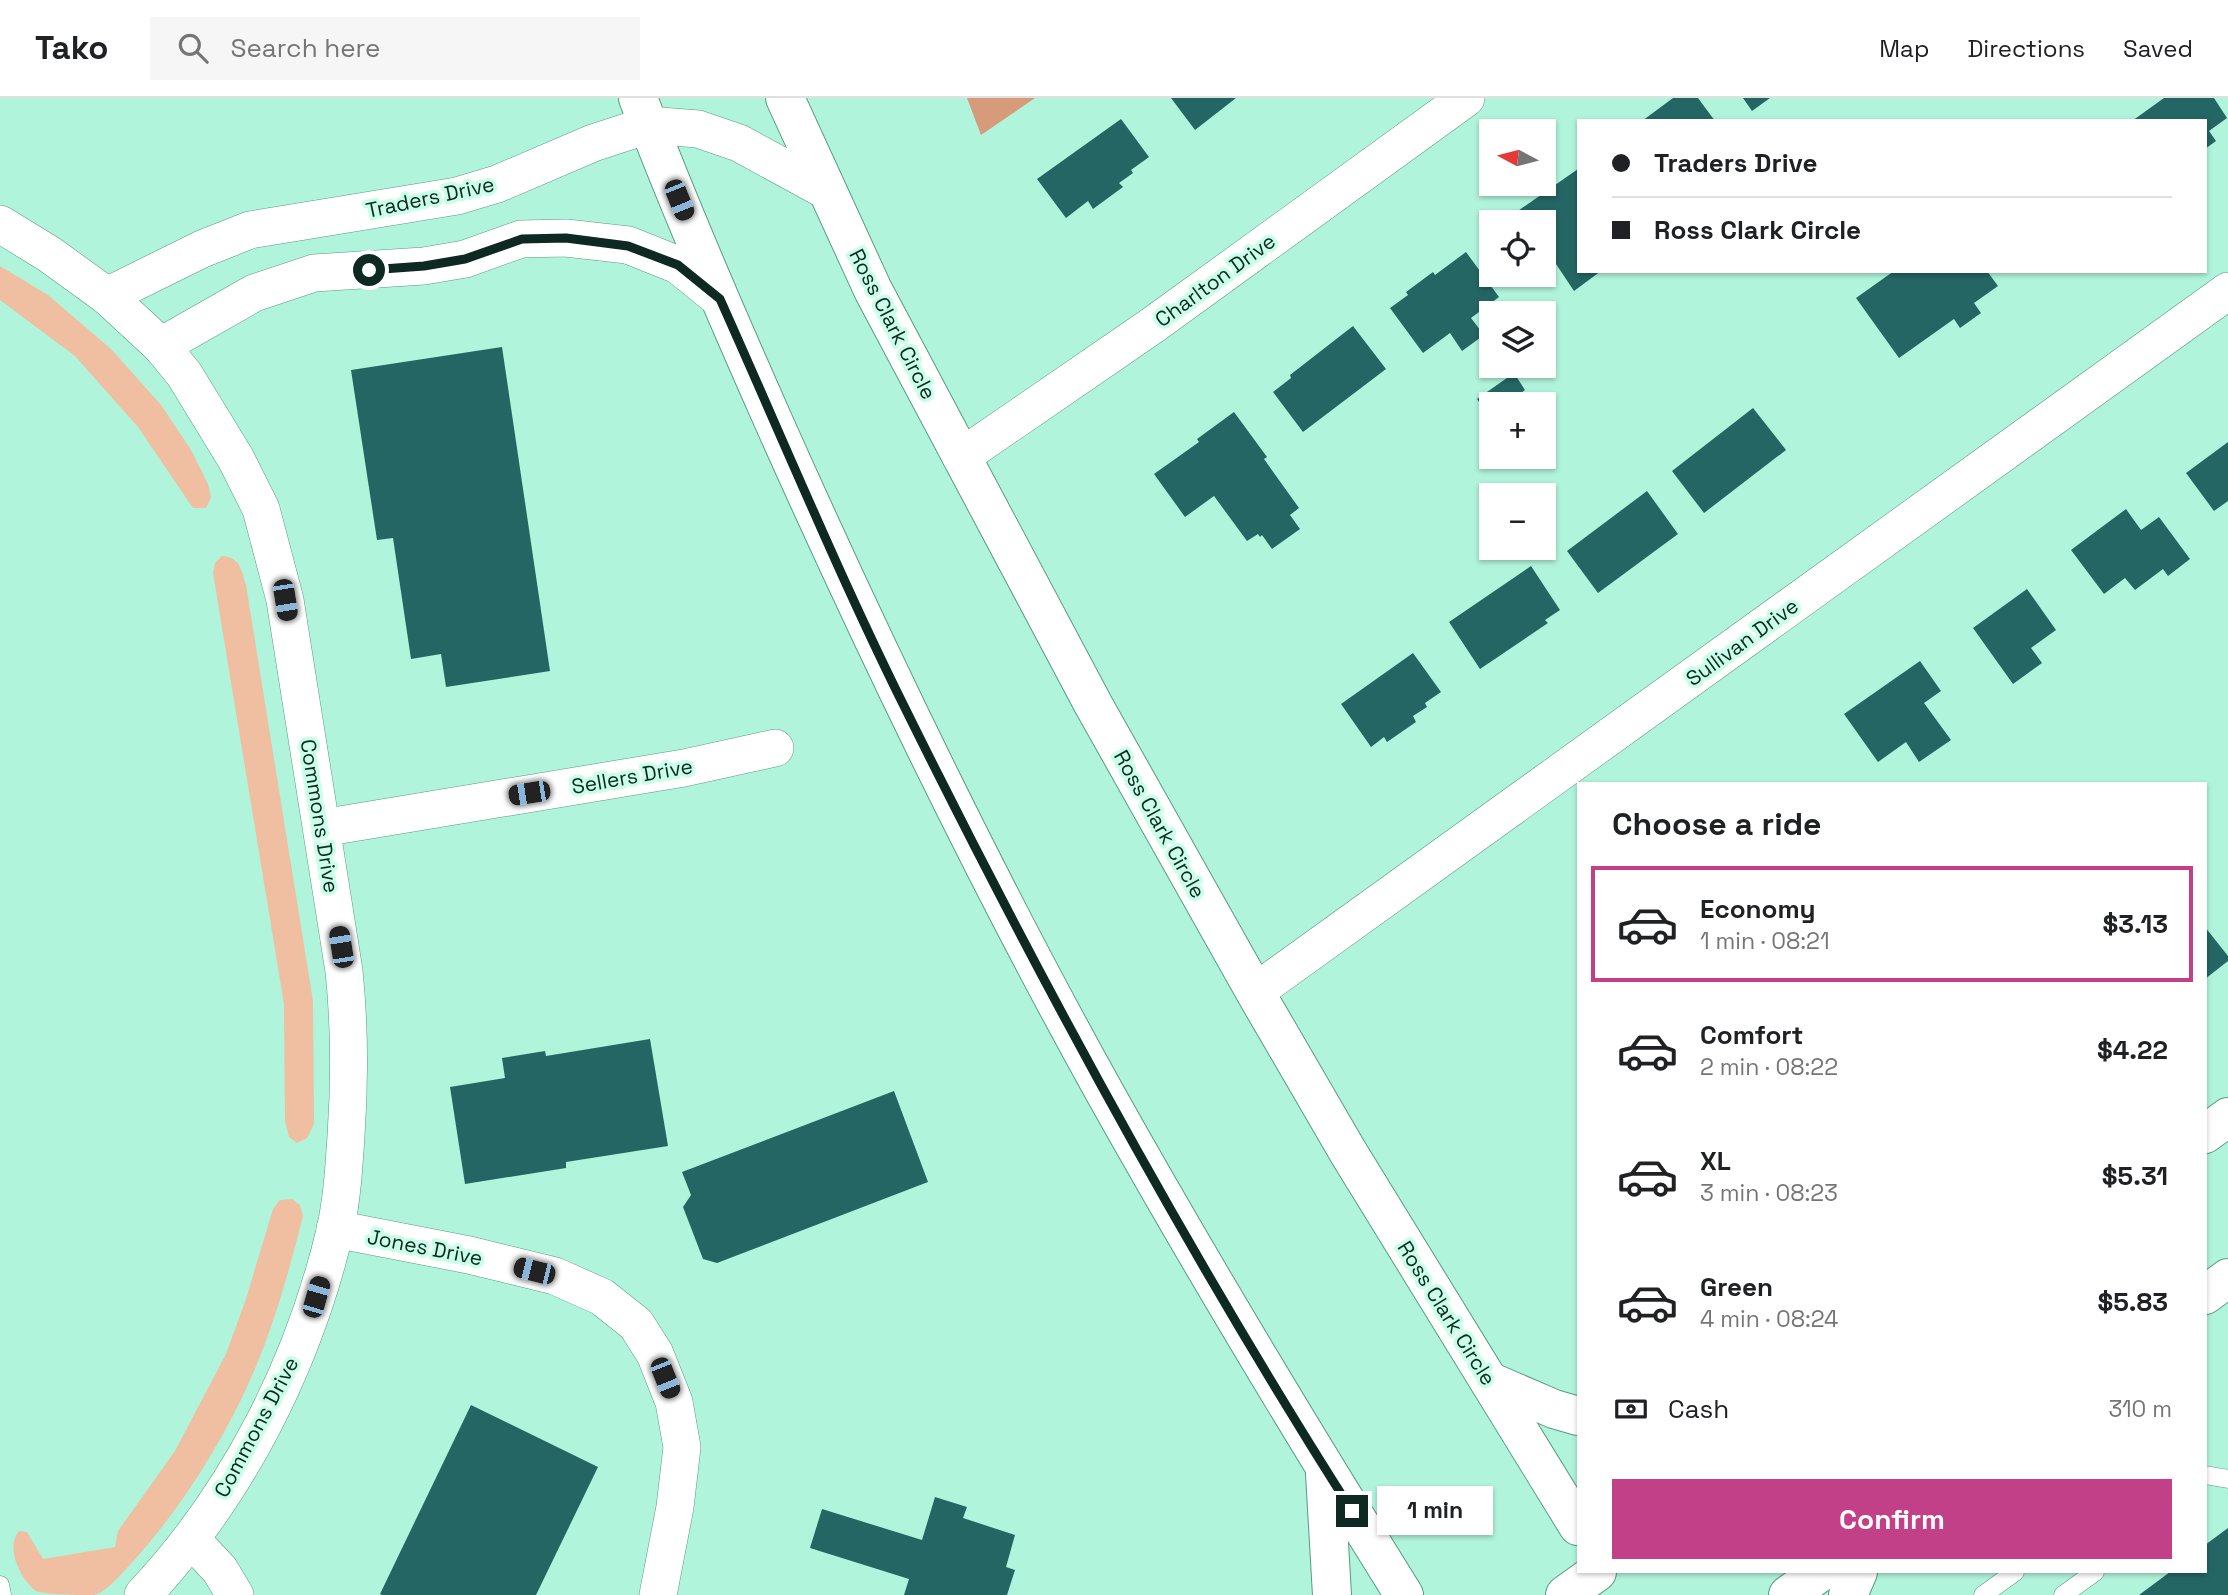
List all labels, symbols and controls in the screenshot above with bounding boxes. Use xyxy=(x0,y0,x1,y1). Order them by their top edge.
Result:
search box xyxy=(150,17,640,80)
text: Tako xyxy=(35,27,108,69)
icon: search xyxy=(174,29,212,67)
text: Search here xyxy=(230,31,380,65)
text: Map xyxy=(1879,33,1929,64)
text: Directions xyxy=(1967,33,2085,64)
text: Saved xyxy=(2123,33,2193,64)
north arrow xyxy=(1479,119,1556,196)
map controls xyxy=(1479,119,1556,560)
text: Traders Drive xyxy=(1654,146,1818,180)
street label: Traders Drive xyxy=(363,170,497,224)
car xyxy=(662,177,697,223)
button: locate xyxy=(1479,210,1556,287)
text: Ross Clark Circle xyxy=(1654,213,1861,247)
street label: Charlton Drive xyxy=(1149,227,1281,333)
street label: Ross Clark Circle xyxy=(843,244,943,404)
route start xyxy=(353,254,385,286)
button: layers xyxy=(1479,301,1556,378)
button: + xyxy=(1479,392,1556,469)
button: − xyxy=(1479,483,1556,560)
car xyxy=(272,578,299,622)
street label: Sullivan Drive xyxy=(1680,592,1804,692)
street label: Commons Drive xyxy=(295,737,345,895)
street label: Ross Clark Circle xyxy=(1108,745,1212,903)
street label: Sellers Drive xyxy=(569,752,695,800)
car xyxy=(507,779,552,807)
text: Choose a ride xyxy=(1612,804,1822,844)
text: Economy xyxy=(1700,892,1816,926)
icon: car xyxy=(1616,893,1679,956)
text: $3.13 xyxy=(2102,907,2168,941)
car xyxy=(328,925,355,969)
text: 1 min · 08:21 xyxy=(1700,926,1830,956)
text: Comfort xyxy=(1700,1018,1803,1052)
icon: car xyxy=(1616,1019,1679,1082)
text: $4.22 xyxy=(2097,1033,2168,1067)
text: 2 min · 08:22 xyxy=(1700,1052,1838,1082)
text: XL xyxy=(1700,1144,1731,1178)
icon: car xyxy=(1616,1145,1679,1208)
text: $5.31 xyxy=(2102,1159,2168,1193)
text: 3 min · 08:23 xyxy=(1700,1178,1838,1208)
street label: Jones Drive xyxy=(365,1223,485,1271)
street label: Ross Clark Circle xyxy=(1392,1236,1502,1390)
car xyxy=(512,1256,557,1286)
text: Green xyxy=(1700,1270,1773,1304)
icon: car xyxy=(1616,1271,1679,1334)
car xyxy=(301,1274,332,1320)
text: $5.83 xyxy=(2097,1285,2168,1319)
text: 4 min · 08:24 xyxy=(1700,1304,1838,1334)
street label: Commons Drive xyxy=(208,1352,304,1502)
car xyxy=(648,1355,683,1401)
icon: cash xyxy=(1612,1390,1650,1428)
text: Cash xyxy=(1668,1392,1729,1426)
text: 310 m xyxy=(2108,1394,2172,1424)
button: Confirm xyxy=(1612,1479,2172,1559)
callout: 1 min xyxy=(1376,1486,1492,1536)
route end xyxy=(1336,1495,1368,1527)
text: 1 min xyxy=(1407,1495,1463,1525)

